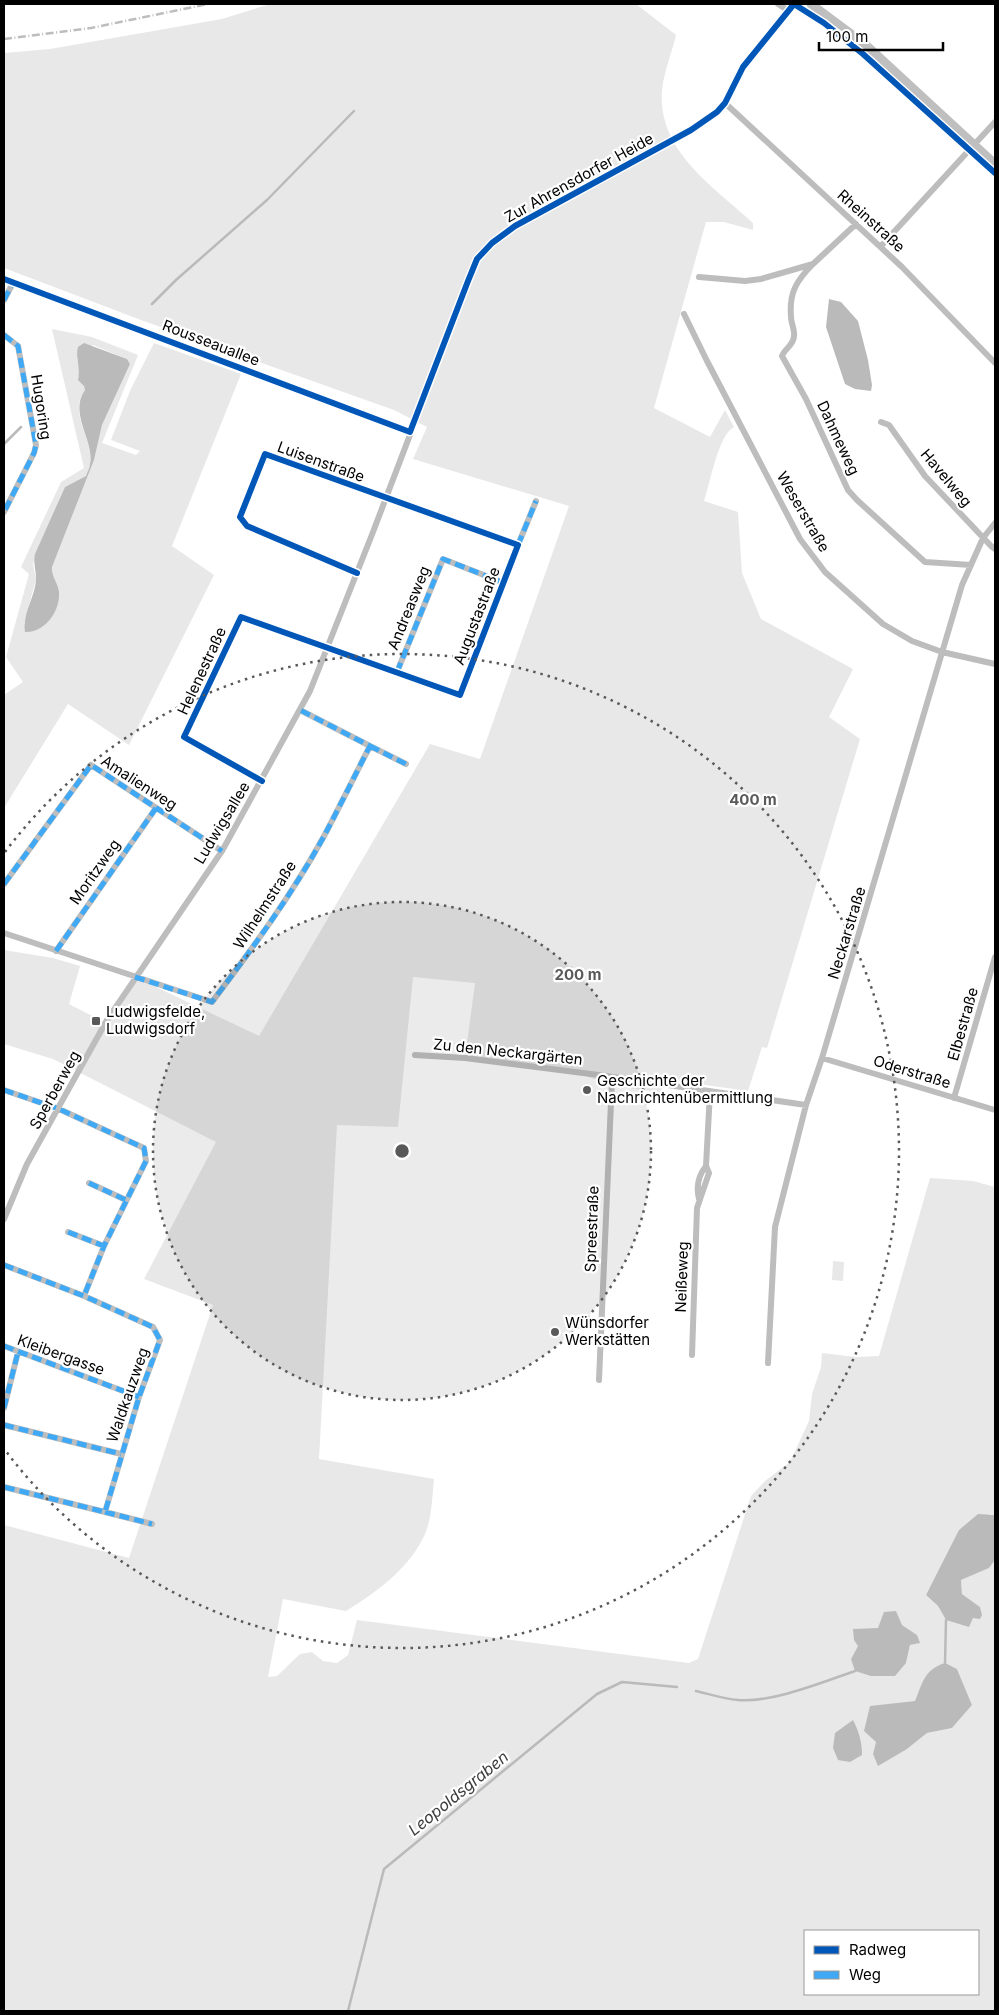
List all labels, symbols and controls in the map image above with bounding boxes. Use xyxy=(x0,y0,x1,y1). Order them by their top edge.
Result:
scale bar xyxy=(819,20,943,52)
text: 100 m xyxy=(826,27,868,46)
street label: Zur Ahrensdorfer Heide xyxy=(501,129,657,226)
street label: Rheinstraße xyxy=(834,185,909,256)
street label: Rousseauallee xyxy=(160,315,262,370)
street label: Hugoring xyxy=(27,373,56,441)
street label: Dahmeweg xyxy=(813,398,864,478)
street label: Luisenstraße xyxy=(275,437,367,486)
street label: Havelweg xyxy=(917,445,976,511)
street label: Weserstraße xyxy=(773,468,834,555)
street label: Andreasweg xyxy=(383,563,434,653)
street label: Augustastraße xyxy=(449,564,504,668)
street label: Helenestraße xyxy=(173,624,230,718)
street label: Amalienweg xyxy=(98,751,181,814)
street label: Ludwigsallee xyxy=(190,778,254,867)
text: 400 m xyxy=(729,790,777,809)
street label: Moritzweg xyxy=(65,835,124,908)
street label: Wilhelmstraße xyxy=(229,857,300,952)
street label: Neckarstraße xyxy=(823,884,870,981)
text: 200 m xyxy=(555,965,601,984)
street label: Elbestraße xyxy=(943,985,982,1063)
place label: Ludwigsfelde, Ludwigsdorf xyxy=(106,1002,205,1038)
marker: Ludwigsfelde, Ludwigsdorf xyxy=(90,1015,102,1027)
street label: Zu den Neckargärten xyxy=(432,1034,584,1069)
street label: Sperberweg xyxy=(25,1047,84,1132)
street label: Oderstraße xyxy=(871,1051,953,1092)
place label: Geschichte der Nachrichtenübermittlung xyxy=(597,1071,773,1107)
marker: Geschichte der Nachrichtenübermittlung xyxy=(581,1084,593,1096)
centre of rings xyxy=(393,1142,411,1160)
street label: Spreestraße xyxy=(580,1185,603,1273)
street label: Neißeweg xyxy=(671,1241,692,1313)
place label: Wünsdorfer Werkstätten xyxy=(565,1313,650,1349)
marker: Wünsdorfer Werkstätten xyxy=(549,1326,561,1338)
street label: Kleibergasse xyxy=(15,1330,107,1379)
street label: Waldkauzweg xyxy=(102,1345,153,1445)
water label: Leopoldsgraben xyxy=(404,1746,512,1840)
legend xyxy=(804,1930,979,1995)
text: Radweg xyxy=(849,1940,906,1959)
text: Weg xyxy=(849,1965,881,1984)

